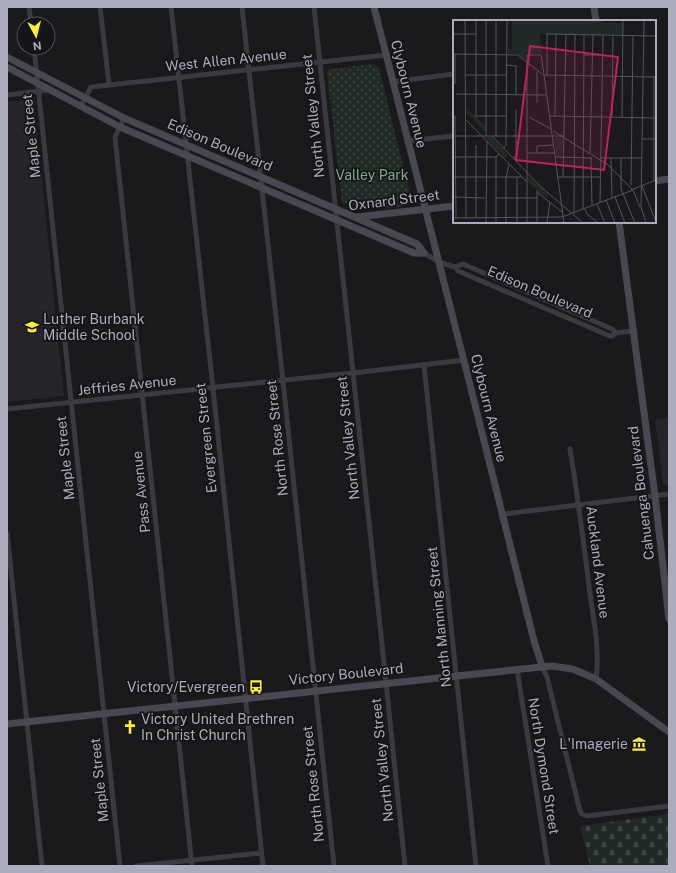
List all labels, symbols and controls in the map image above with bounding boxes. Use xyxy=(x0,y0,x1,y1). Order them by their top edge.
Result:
north arrow xyxy=(16,16,56,56)
inset map xyxy=(453,20,656,223)
street label: Clybourn Avenue xyxy=(388,38,430,150)
text: N xyxy=(32,39,42,52)
street label: West Allen Avenue xyxy=(165,46,287,74)
street label: North Valley Street xyxy=(299,53,327,179)
street label: Maple Street xyxy=(19,93,43,179)
street label: Edison Boulevard xyxy=(165,116,275,174)
park label: Valley Park xyxy=(335,167,409,183)
street label: Oxnard Street xyxy=(347,186,441,214)
street label: Edison Boulevard xyxy=(485,263,595,321)
place label: Luther Burbank Middle School xyxy=(43,311,145,343)
school or university icon: Luther Burbank Middle School xyxy=(24,319,40,335)
street label: Clybourn Avenue xyxy=(468,352,510,464)
street label: Jeffries Avenue xyxy=(77,372,177,398)
street label: North Valley Street xyxy=(334,375,362,501)
street label: North Rose Street xyxy=(263,379,291,497)
street label: Evergreen Street xyxy=(192,382,220,494)
street label: Maple Street xyxy=(53,415,77,501)
street label: Cahuenga Boulevard xyxy=(625,425,657,561)
street label: Pass Avenue xyxy=(129,450,153,534)
street label: Auckland Avenue xyxy=(583,505,613,619)
street label: North Manning Street xyxy=(424,546,454,688)
street label: Victory Boulevard xyxy=(288,660,404,688)
place label: Victory/Evergreen xyxy=(127,679,245,695)
bus stop icon: Victory/Evergreen xyxy=(248,679,264,695)
street label: North Dymond Street xyxy=(525,696,563,836)
street label: North Valley Street xyxy=(368,697,396,823)
place label: Victory United Brethren In Christ Church xyxy=(141,711,294,743)
church icon: Victory United Brethren In Christ Church xyxy=(122,719,138,735)
street label: North Rose Street xyxy=(299,725,327,843)
place label: L'Imagerie xyxy=(559,736,628,752)
museum icon: L'Imagerie xyxy=(631,736,647,752)
street label: Maple Street xyxy=(87,737,111,823)

